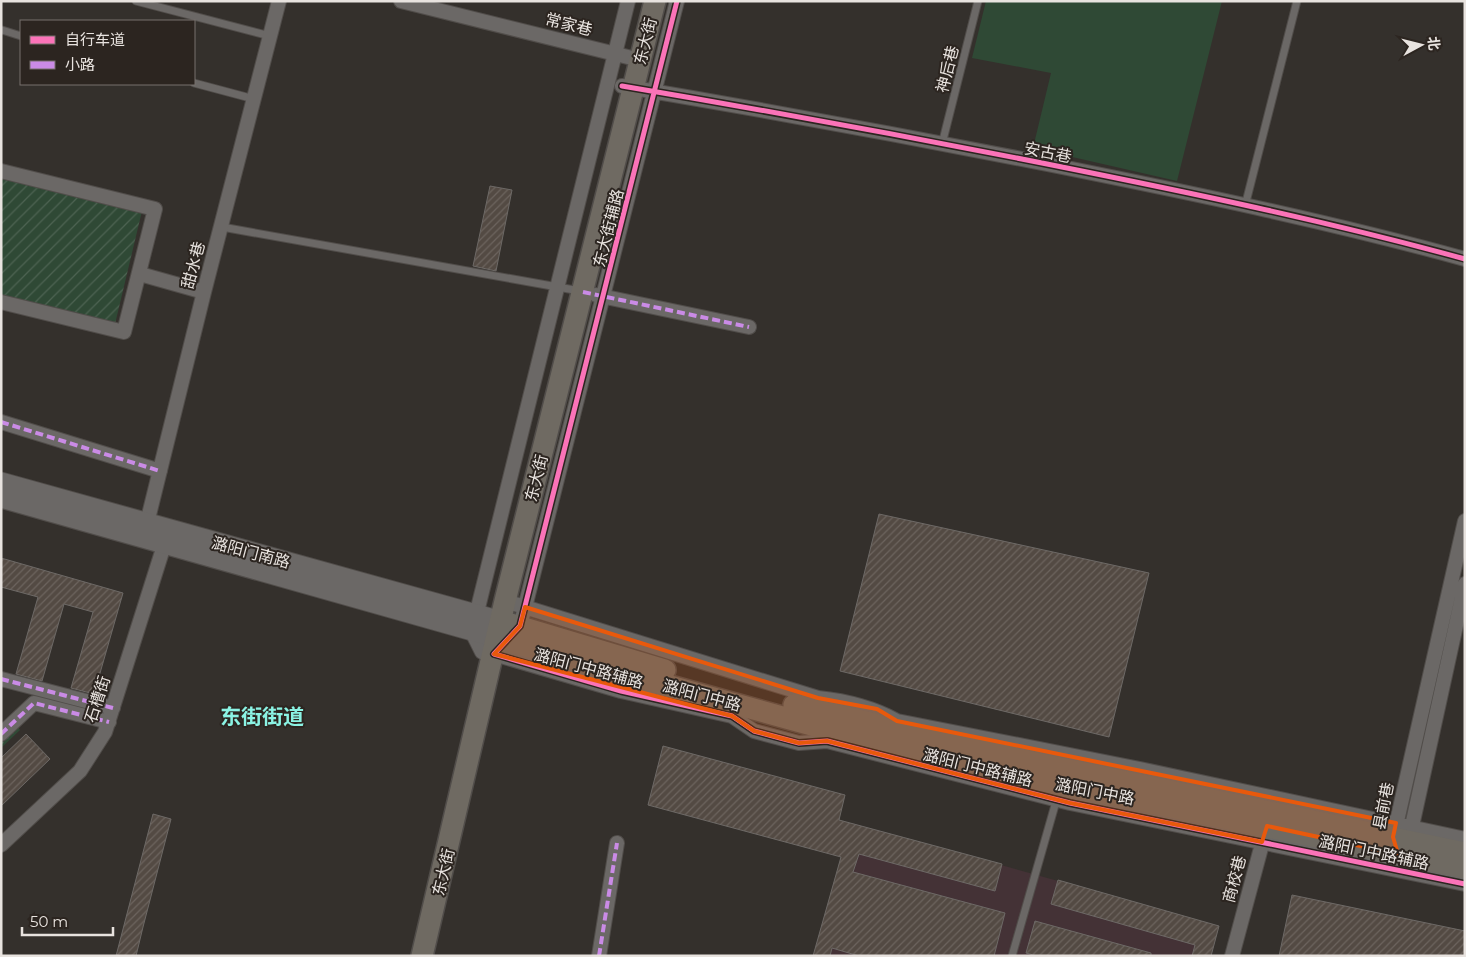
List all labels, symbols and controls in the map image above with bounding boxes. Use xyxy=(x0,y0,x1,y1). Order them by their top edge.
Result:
street label: 常家巷 xyxy=(543,9,594,40)
street label: 东大街 xyxy=(630,16,661,67)
legend xyxy=(20,20,195,85)
north arrow xyxy=(1396,20,1446,70)
text: 自行车道 xyxy=(65,30,125,49)
text: 北 xyxy=(1424,35,1444,51)
street label: 神后巷 xyxy=(932,44,963,95)
text: 小路 xyxy=(65,55,95,74)
street label: 安古巷 xyxy=(1023,139,1073,166)
street label: 东大街辅路 xyxy=(590,187,627,269)
street label: 甜水巷 xyxy=(178,239,209,291)
street label: 东大街 xyxy=(521,453,552,504)
street label: 潞阳门南路 xyxy=(210,533,292,572)
street label: 潞阳门中路辅路 xyxy=(532,645,645,692)
street label: 石槽街 xyxy=(81,673,114,725)
street label: 潞阳门中路 xyxy=(661,676,743,715)
district label: 东街街道 xyxy=(220,704,304,729)
street label: 潞阳门中路辅路 xyxy=(921,745,1035,790)
street label: 潞阳门中路 xyxy=(1054,775,1136,808)
street label: 县前巷 xyxy=(1370,781,1397,831)
street label: 潞阳门中路辅路 xyxy=(1317,832,1431,873)
street label: 东大街 xyxy=(429,847,458,898)
street label: 商校巷 xyxy=(1219,853,1250,905)
scale bar xyxy=(22,904,114,936)
text: 50 m xyxy=(30,912,68,931)

